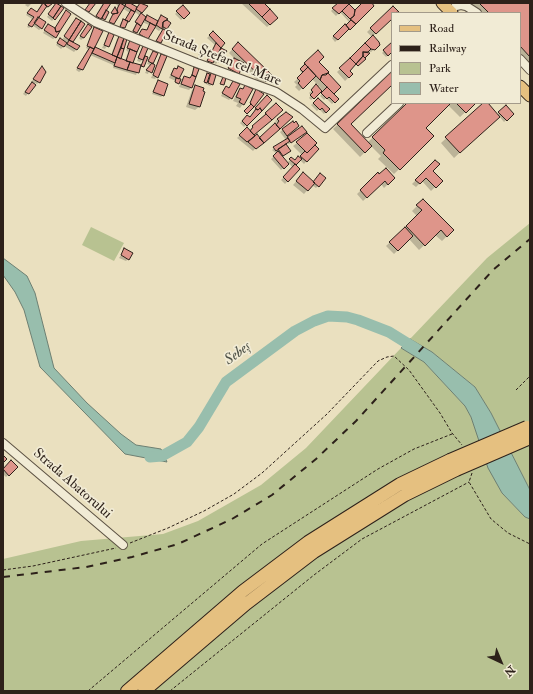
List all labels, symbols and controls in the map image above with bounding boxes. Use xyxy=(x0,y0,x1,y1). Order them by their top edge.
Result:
legend xyxy=(391,12,521,104)
text: Road xyxy=(429,21,454,36)
street label: Strada Ștefan cel Mare xyxy=(161,28,283,90)
text: Railway xyxy=(429,41,466,56)
text: Park xyxy=(429,61,451,76)
text: Water xyxy=(429,81,458,96)
water label: Sebeș xyxy=(221,338,255,370)
street label: Strada Abatorului xyxy=(29,445,115,523)
north arrow xyxy=(481,642,521,682)
text: N xyxy=(502,663,518,679)

